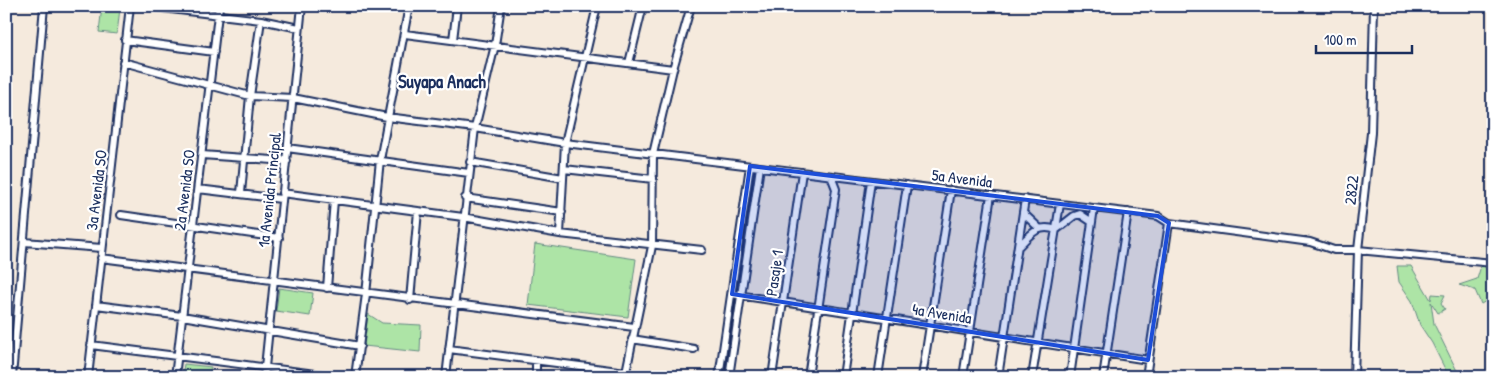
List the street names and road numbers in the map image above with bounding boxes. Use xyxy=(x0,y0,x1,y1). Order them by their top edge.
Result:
street label: 1a Avenida Principal xyxy=(252,131,286,248)
street label: 3a Avenida SO xyxy=(80,148,112,232)
street label: 2a Avenida SO xyxy=(168,148,200,232)
street label: 5a Avenida xyxy=(931,163,993,193)
street label: 2822 xyxy=(1339,174,1364,206)
street label: Pasaje 1 xyxy=(760,249,788,297)
street label: 4a Avenida xyxy=(911,297,973,329)

